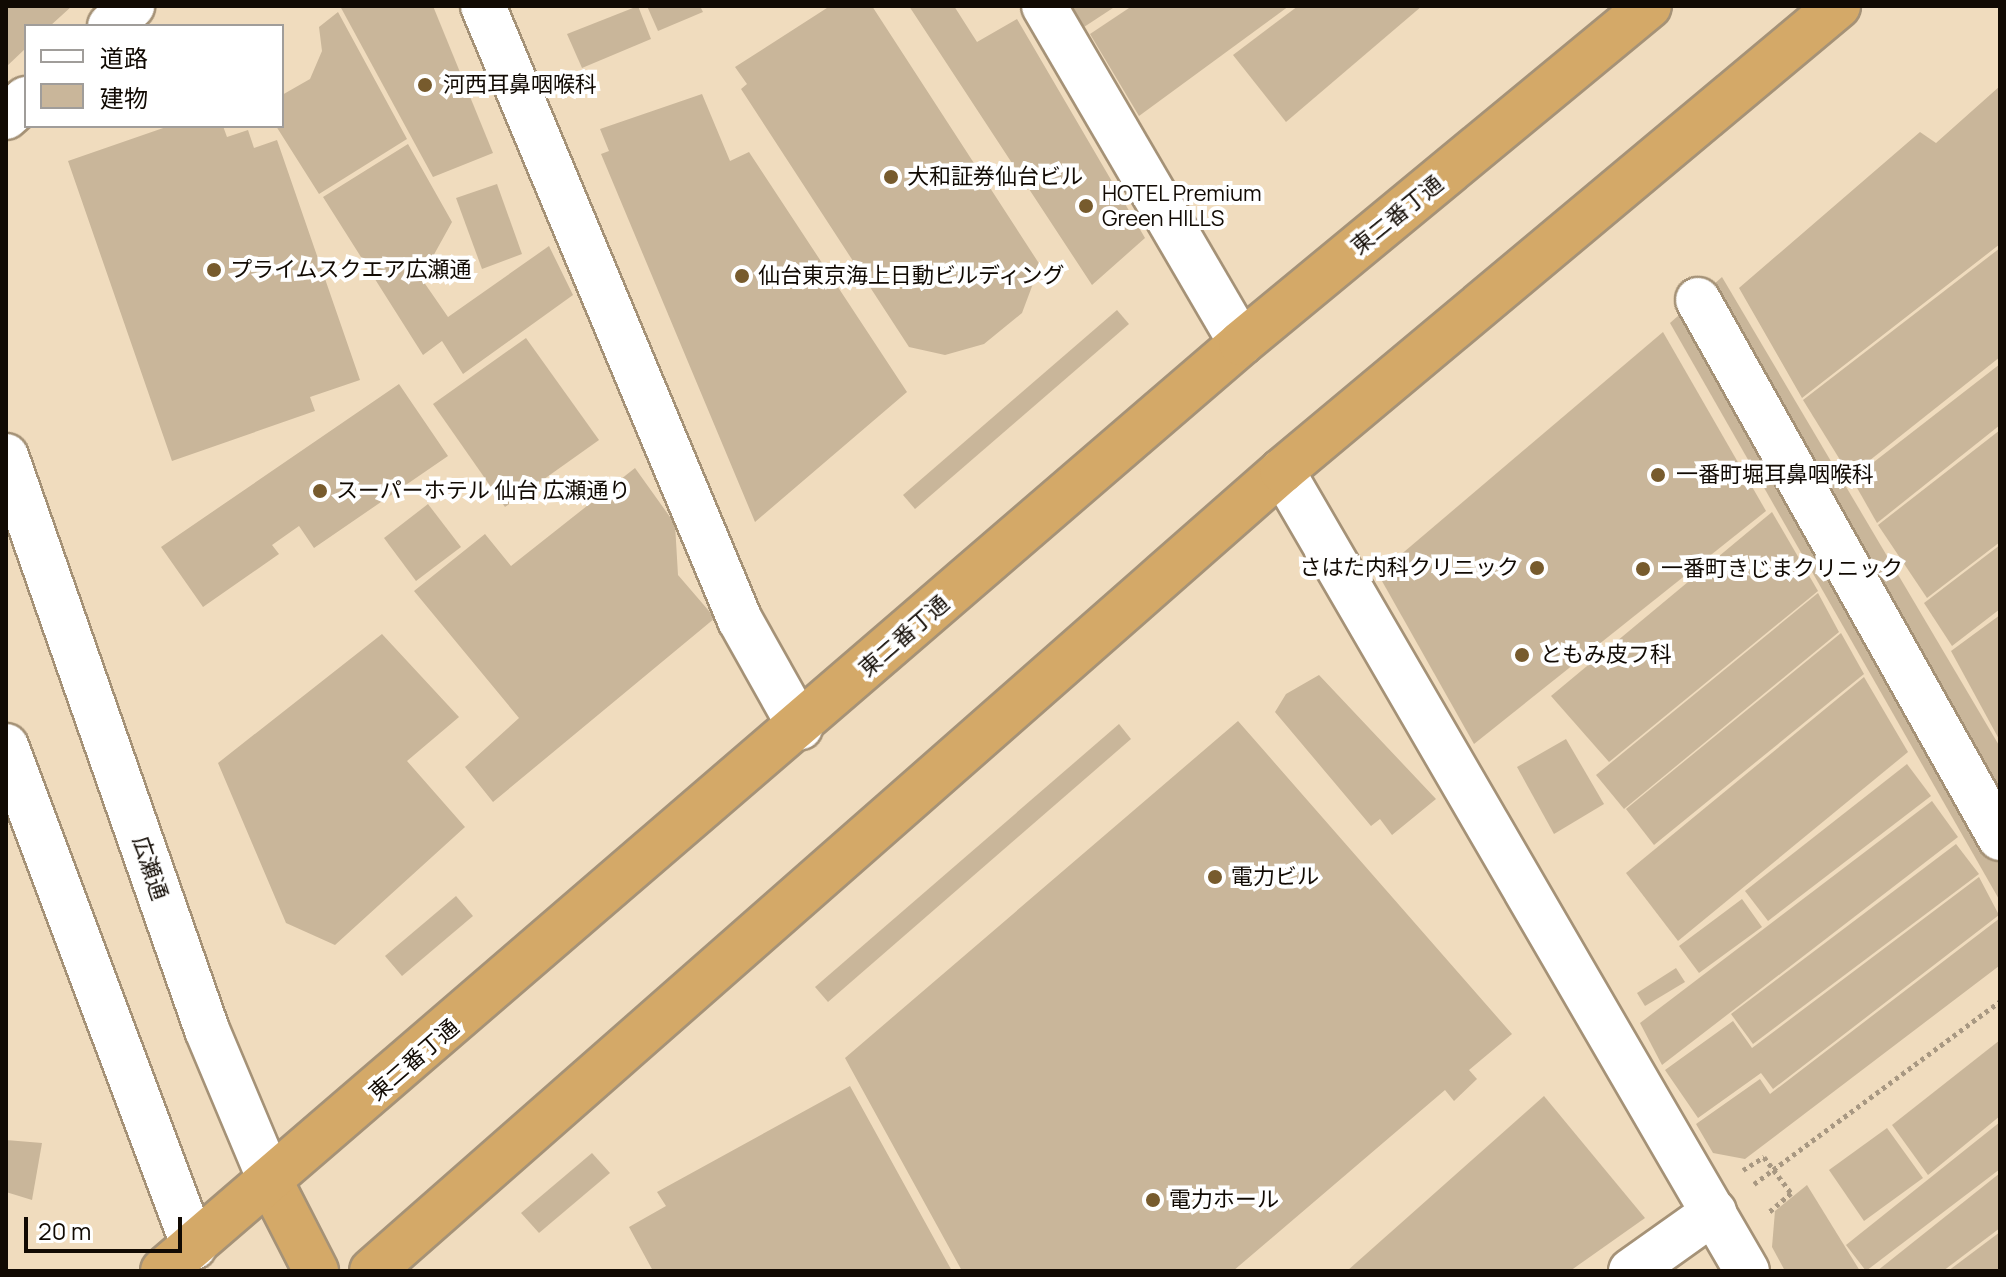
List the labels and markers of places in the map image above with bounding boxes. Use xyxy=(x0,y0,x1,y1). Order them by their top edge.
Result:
place label: 河西耳鼻咽喉科 xyxy=(443,72,597,98)
marker: 河西耳鼻咽喉科 xyxy=(414,74,436,96)
place label: 大和証券仙台ビル xyxy=(907,164,1083,190)
marker: 大和証券仙台ビル xyxy=(882,168,900,186)
place label: HOTEL Premium Green HILLS xyxy=(1102,180,1263,232)
marker: HOTEL Premium Green HILLS xyxy=(1077,197,1095,215)
place label: プライムスクエア広瀬通 xyxy=(230,257,472,283)
marker: プライムスクエア広瀬通 xyxy=(205,261,223,279)
place label: 仙台東京海上日動ビルディング xyxy=(758,263,1066,289)
marker: 仙台東京海上日動ビルディング xyxy=(733,267,751,285)
place label: 一番町堀耳鼻咽喉科 xyxy=(1676,462,1874,488)
marker: 一番町堀耳鼻咽喉科 xyxy=(1647,464,1669,486)
place label: スーパーホテル 仙台 広瀬通り xyxy=(336,478,631,504)
marker: スーパーホテル 仙台 広瀬通り xyxy=(311,482,329,500)
place label: さはた内科クリニック xyxy=(1299,555,1519,581)
place label: 一番町きじまクリニック xyxy=(1661,556,1903,582)
marker: さはた内科クリニック xyxy=(1526,557,1548,579)
marker: 一番町きじまクリニック xyxy=(1632,558,1654,580)
place label: ともみ皮フ科 xyxy=(1540,642,1672,668)
marker: ともみ皮フ科 xyxy=(1511,644,1533,666)
place label: 電力ビル xyxy=(1231,864,1319,890)
marker: 電力ビル xyxy=(1206,868,1224,886)
place label: 電力ホール xyxy=(1169,1187,1279,1213)
marker: 電力ホール xyxy=(1144,1191,1162,1209)

